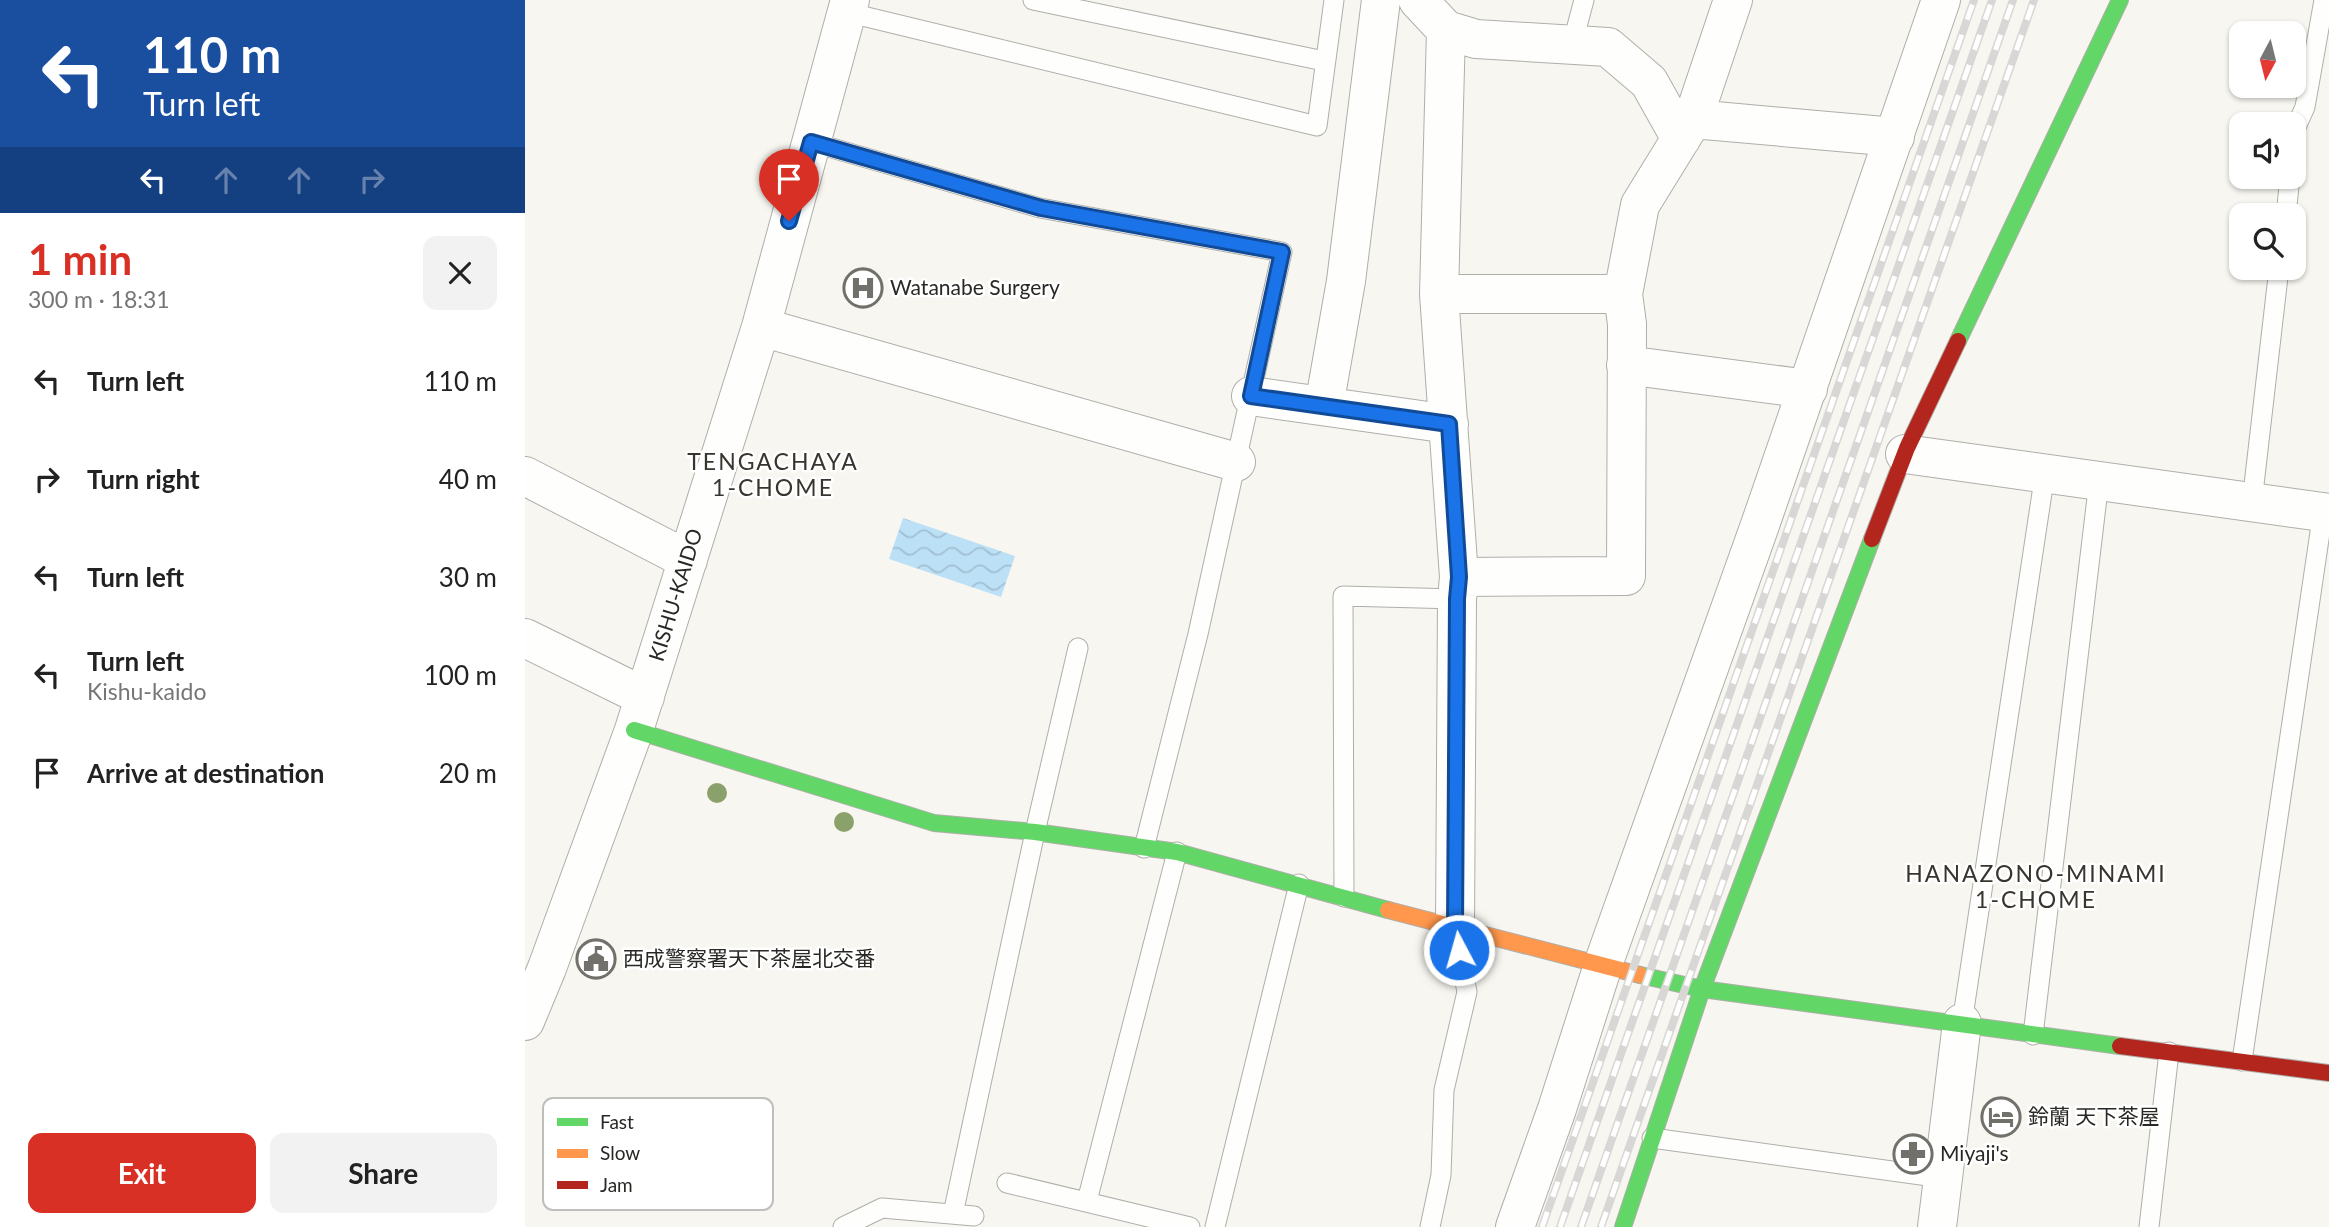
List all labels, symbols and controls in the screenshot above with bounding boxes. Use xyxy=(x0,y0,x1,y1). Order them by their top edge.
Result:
north arrow xyxy=(2229,21,2307,98)
map controls xyxy=(2229,21,2306,280)
text: 110 m xyxy=(143,25,281,83)
icon: left xyxy=(28,28,119,119)
text: Turn left xyxy=(143,84,260,123)
button: sound xyxy=(2229,112,2306,189)
pin xyxy=(759,149,819,221)
icon: arrive xyxy=(770,160,808,198)
icon: left xyxy=(134,161,172,199)
icon: ahead xyxy=(207,161,245,199)
icon: ahead xyxy=(280,161,318,199)
icon: right xyxy=(353,161,391,199)
button: search xyxy=(2229,203,2306,280)
text: 1 min xyxy=(28,234,132,284)
button: close xyxy=(423,236,497,310)
hospital icon: Watanabe Surgery xyxy=(842,267,884,309)
place label: Watanabe Surgery xyxy=(890,274,1060,299)
text: 300 m · 18:31 xyxy=(28,285,170,313)
icon: left xyxy=(28,362,66,400)
text: Turn left xyxy=(87,365,184,397)
text: 110 m xyxy=(424,365,497,397)
district label: TENGACHAYA 1-CHOME xyxy=(687,447,859,501)
icon: right xyxy=(28,460,66,498)
text: Turn right xyxy=(87,463,200,495)
text: 40 m xyxy=(439,463,497,495)
street label: KISHU-KAIDO xyxy=(643,525,707,664)
icon: left xyxy=(28,558,66,596)
text: Turn left xyxy=(87,561,184,593)
text: 30 m xyxy=(439,561,497,593)
text: Turn left xyxy=(87,645,184,677)
icon: left xyxy=(28,656,66,694)
text: 100 m xyxy=(424,659,497,691)
text: Kishu-kaido xyxy=(87,677,206,705)
icon: arrive xyxy=(28,754,66,792)
text: Arrive at destination xyxy=(87,757,324,789)
text: 20 m xyxy=(439,757,497,789)
district label: HANAZONO-MINAMI 1-CHOME xyxy=(1905,859,2167,913)
position arrow xyxy=(1422,913,1496,987)
public building icon: 西成警察署天下茶屋北交番 xyxy=(575,938,617,980)
place label: 西成警察署天下茶屋北交番 xyxy=(623,945,875,970)
hotel icon: 鈴蘭 天下茶屋 xyxy=(1980,1096,2022,1138)
legend xyxy=(543,1098,773,1210)
place label: 鈴蘭 天下茶屋 xyxy=(2028,1103,2159,1128)
text: Fast xyxy=(600,1110,634,1133)
button: Exit xyxy=(28,1133,256,1213)
button: Share xyxy=(270,1133,497,1213)
pharmacy icon: Miyaji's xyxy=(1892,1133,1934,1175)
place label: Miyaji's xyxy=(1940,1140,2009,1165)
text: Slow xyxy=(600,1141,640,1164)
text: Jam xyxy=(600,1173,633,1196)

